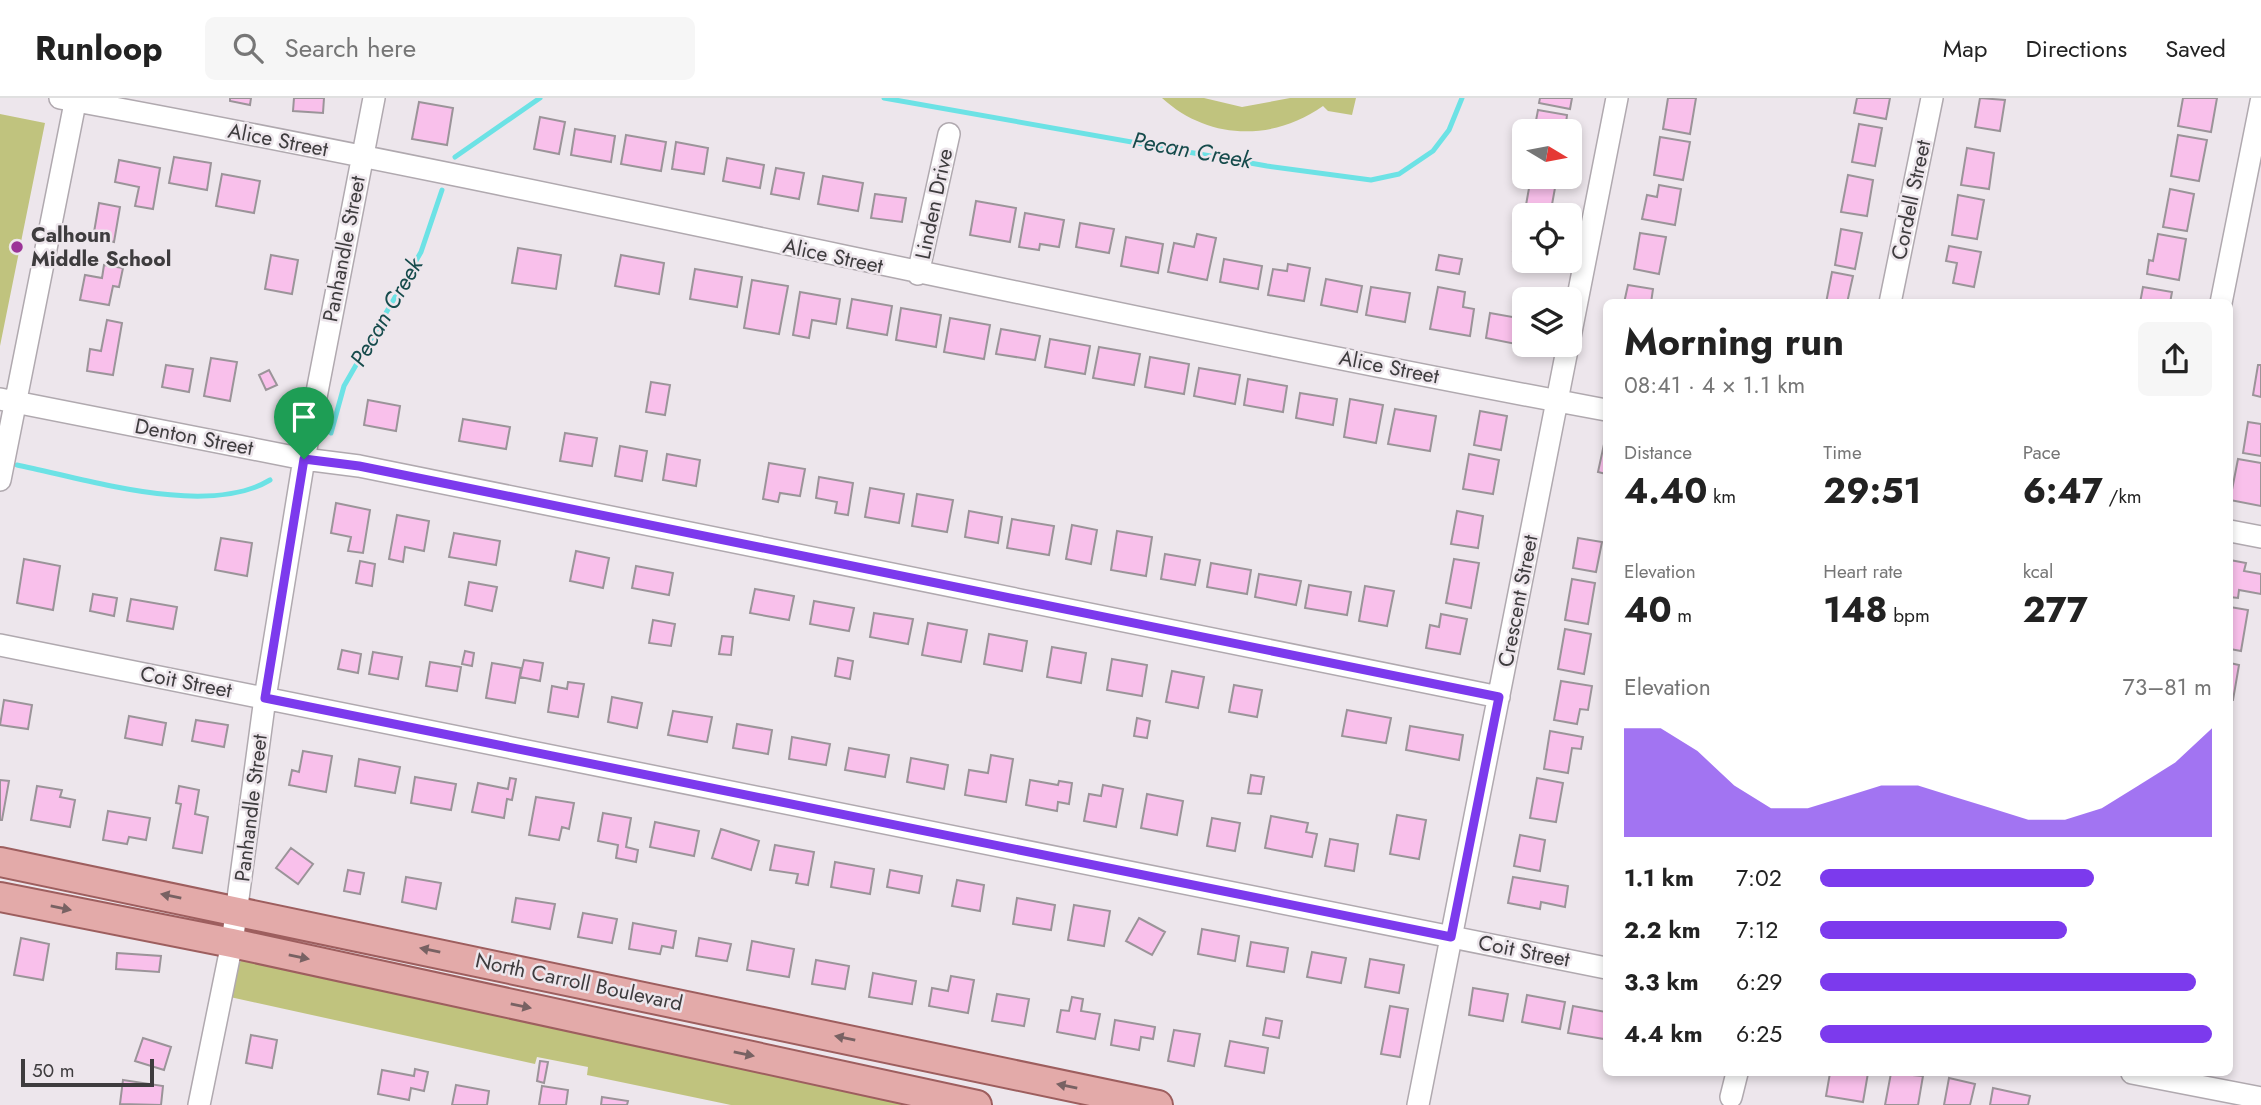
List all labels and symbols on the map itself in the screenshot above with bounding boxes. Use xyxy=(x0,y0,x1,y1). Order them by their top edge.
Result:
street label: Alice Street xyxy=(225,116,331,164)
north arrow xyxy=(1512,119,1582,189)
water label: Pecan Creek xyxy=(1130,123,1255,177)
street label: Cordell Street xyxy=(1884,137,1938,263)
street label: Linden Drive xyxy=(908,146,960,262)
street label: Panhandle Street xyxy=(315,173,373,325)
place label: Calhoun Middle School xyxy=(31,220,171,274)
street label: Alice Street xyxy=(780,231,886,281)
marker: Calhoun Middle School xyxy=(9,239,25,255)
water label: Pecan Creek xyxy=(341,250,431,373)
street label: Alice Street xyxy=(1336,343,1442,391)
pin xyxy=(274,387,334,459)
street label: Denton Street xyxy=(132,411,256,463)
street label: Crescent Street xyxy=(1491,532,1545,670)
street label: Coit Street xyxy=(138,658,234,706)
street label: Panhandle Street xyxy=(227,733,275,883)
one-way arrow xyxy=(160,890,182,901)
one-way arrow xyxy=(50,903,72,914)
street label: Coit Street xyxy=(1476,927,1572,975)
one-way arrow xyxy=(419,945,441,956)
street label: North Carroll Boulevard xyxy=(473,945,685,1019)
one-way arrow xyxy=(288,952,310,963)
one-way arrow xyxy=(510,1000,532,1011)
one-way arrow xyxy=(834,1033,856,1044)
one-way arrow xyxy=(733,1049,755,1060)
scale bar xyxy=(21,1056,154,1088)
one-way arrow xyxy=(1056,1080,1078,1091)

